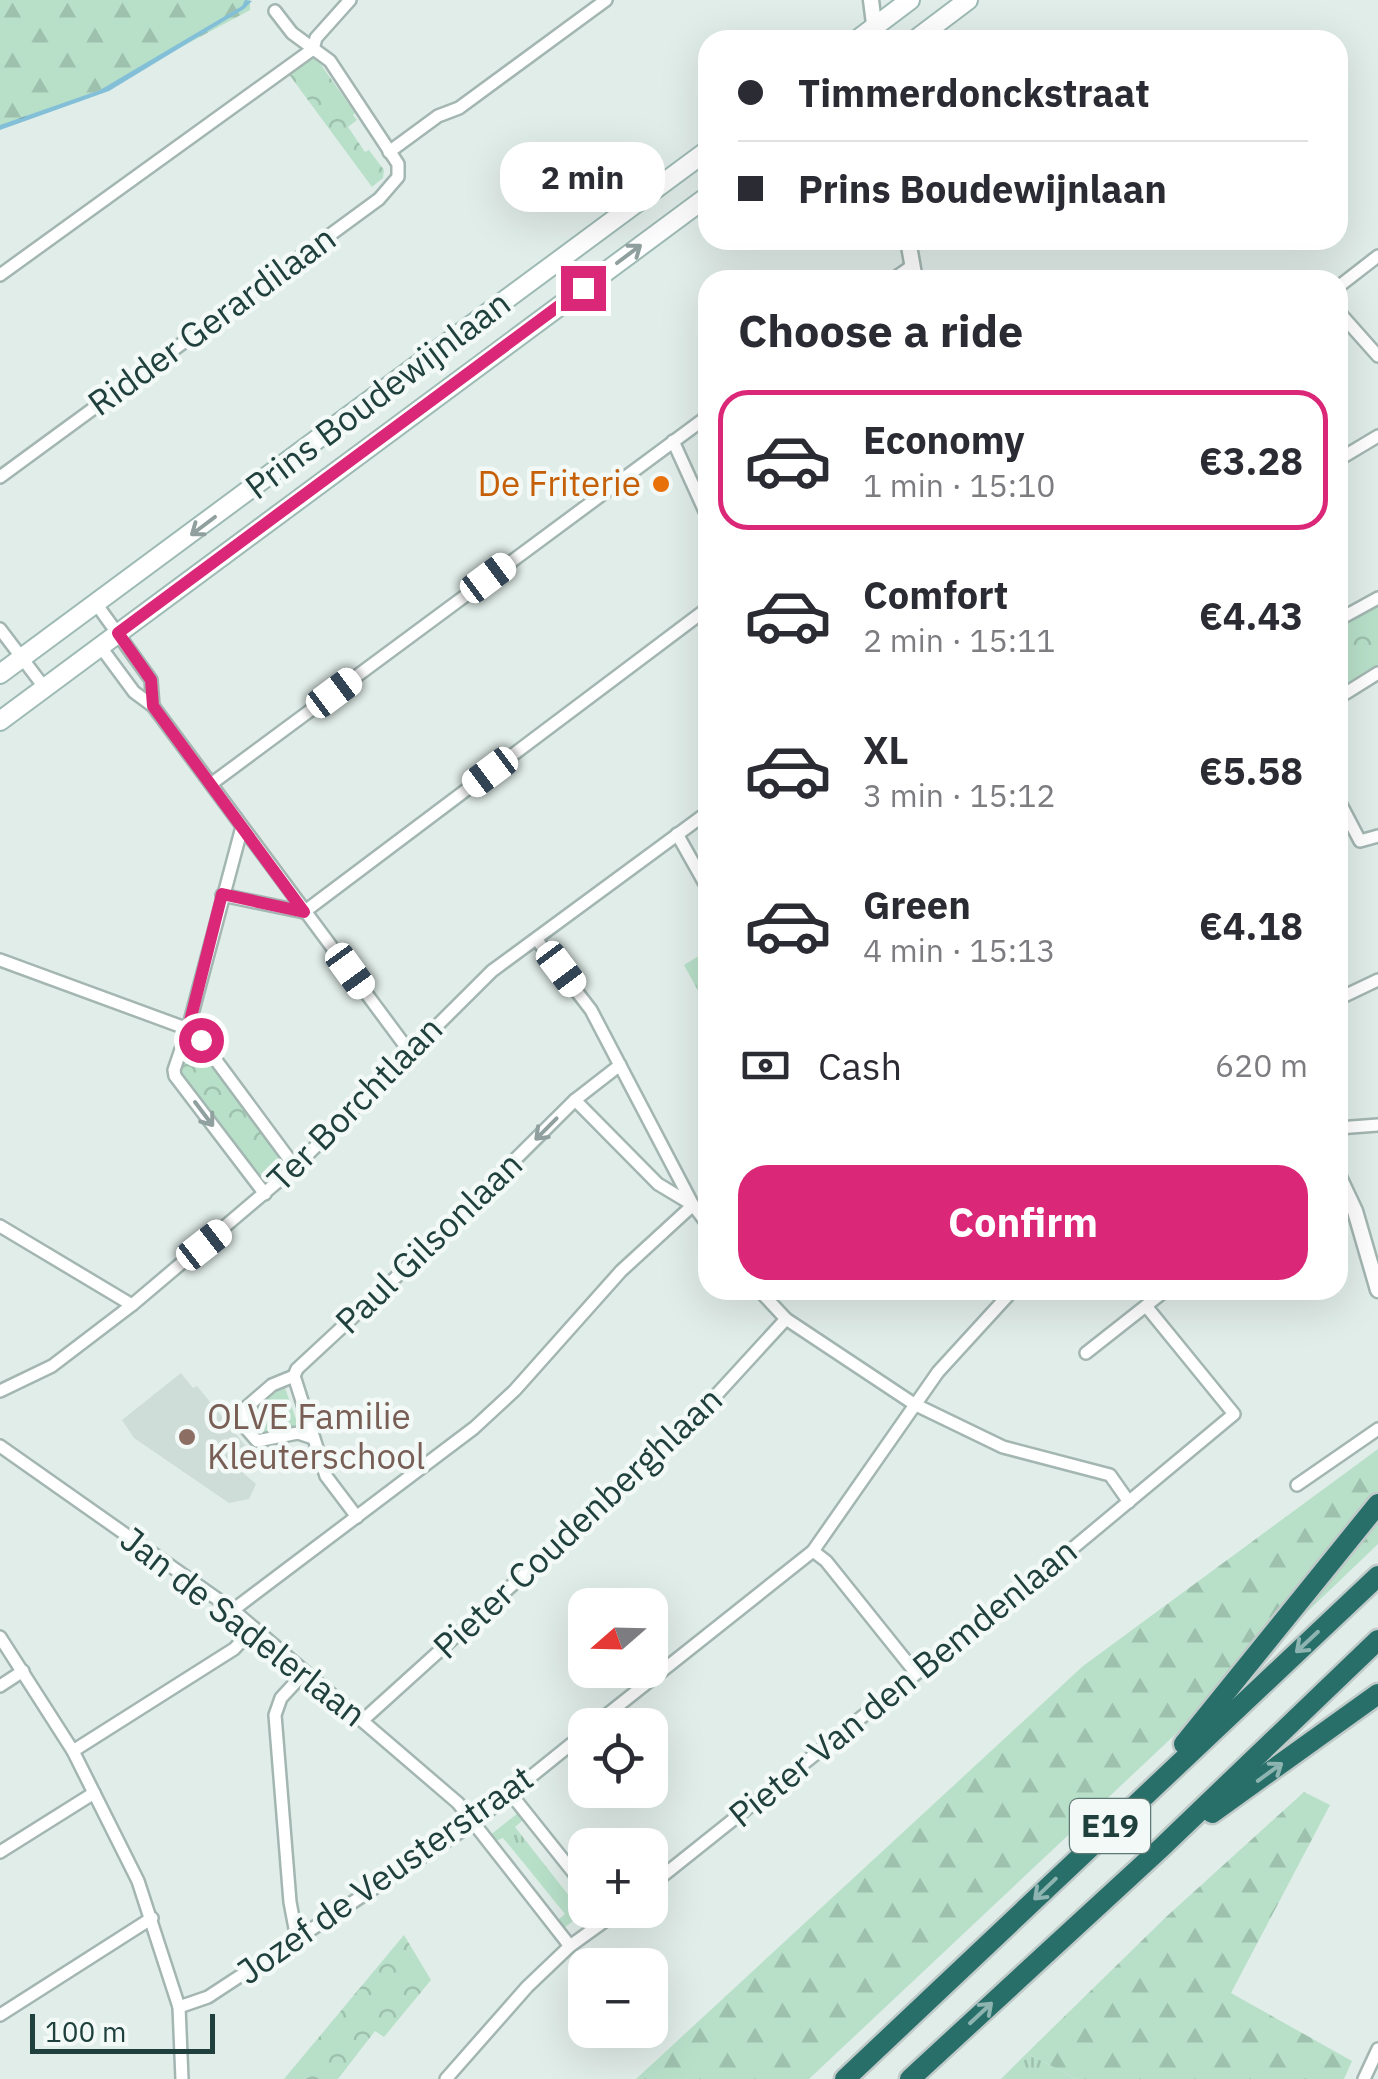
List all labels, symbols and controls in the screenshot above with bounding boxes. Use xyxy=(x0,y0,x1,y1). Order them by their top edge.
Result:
text: Timmerdonckstraat xyxy=(798,68,1150,117)
callout: 2 min xyxy=(500,143,666,213)
text: 2 min xyxy=(541,156,624,198)
text: Prins Boudewijnlaan xyxy=(798,164,1167,213)
street label: Ridder Gerardilaan xyxy=(78,215,344,426)
one-way arrow xyxy=(615,244,642,265)
route end xyxy=(561,266,606,311)
street label: Prins Boudewijnlaan xyxy=(236,279,519,509)
text: Choose a ride xyxy=(738,301,1023,359)
icon: car xyxy=(743,415,833,505)
text: Economy xyxy=(863,415,1025,464)
text: €3.28 xyxy=(1199,436,1303,485)
place label: De Friterie xyxy=(477,460,641,506)
text: 1 min · 15:10 xyxy=(863,464,1056,506)
marker: De Friterie xyxy=(650,473,672,495)
one-way arrow xyxy=(190,515,217,536)
car xyxy=(455,548,521,608)
icon: car xyxy=(743,570,833,660)
text: Comfort xyxy=(863,570,1008,619)
text: €4.43 xyxy=(1199,591,1303,640)
text: 2 min · 15:11 xyxy=(863,619,1056,661)
car xyxy=(301,663,367,723)
icon: car xyxy=(743,725,833,815)
text: XL xyxy=(863,725,909,774)
car xyxy=(457,742,523,802)
text: €5.58 xyxy=(1199,746,1303,795)
text: 3 min · 15:12 xyxy=(863,774,1056,816)
icon: car xyxy=(743,880,833,970)
text: Green xyxy=(863,880,971,929)
text: €4.18 xyxy=(1199,901,1303,950)
text: 4 min · 15:13 xyxy=(863,929,1056,971)
car xyxy=(531,936,591,1002)
car xyxy=(320,938,380,1004)
street label: Ter Borchtlaan xyxy=(257,1006,452,1201)
route start xyxy=(179,1018,224,1063)
icon: cash xyxy=(738,1038,793,1093)
text: Cash xyxy=(818,1041,902,1090)
text: 620 m xyxy=(1215,1044,1308,1086)
one-way arrow xyxy=(194,1100,215,1127)
one-way arrow xyxy=(535,1117,559,1141)
street label: Paul Gilsonlaan xyxy=(325,1141,532,1343)
button: Confirm xyxy=(738,1165,1308,1280)
car xyxy=(171,1215,237,1275)
street label: Pieter Coudenberghlaan xyxy=(423,1376,732,1668)
place label: OLVE Familie Kleuterschool xyxy=(207,1393,425,1479)
marker: OLVE Familie Kleuterschool xyxy=(176,1426,198,1448)
street label: Jan de Sadelerlaan xyxy=(112,1516,376,1736)
street label: Pieter Van den Bemdenlaan xyxy=(719,1527,1086,1837)
north arrow xyxy=(568,1588,668,1688)
map controls xyxy=(568,1588,668,2048)
one-way arrow xyxy=(1295,1630,1319,1654)
button: locate xyxy=(568,1708,668,1808)
street label: Jozef de Veusterstraat xyxy=(227,1755,542,1994)
one-way arrow xyxy=(1255,1762,1283,1783)
road number: E19 xyxy=(1070,1799,1150,1853)
button: + xyxy=(568,1828,668,1928)
one-way arrow xyxy=(1033,1877,1057,1901)
button: − xyxy=(568,1948,668,2048)
one-way arrow xyxy=(968,2002,993,2025)
scale bar xyxy=(30,2009,215,2054)
text: 100 m xyxy=(45,2013,126,2050)

